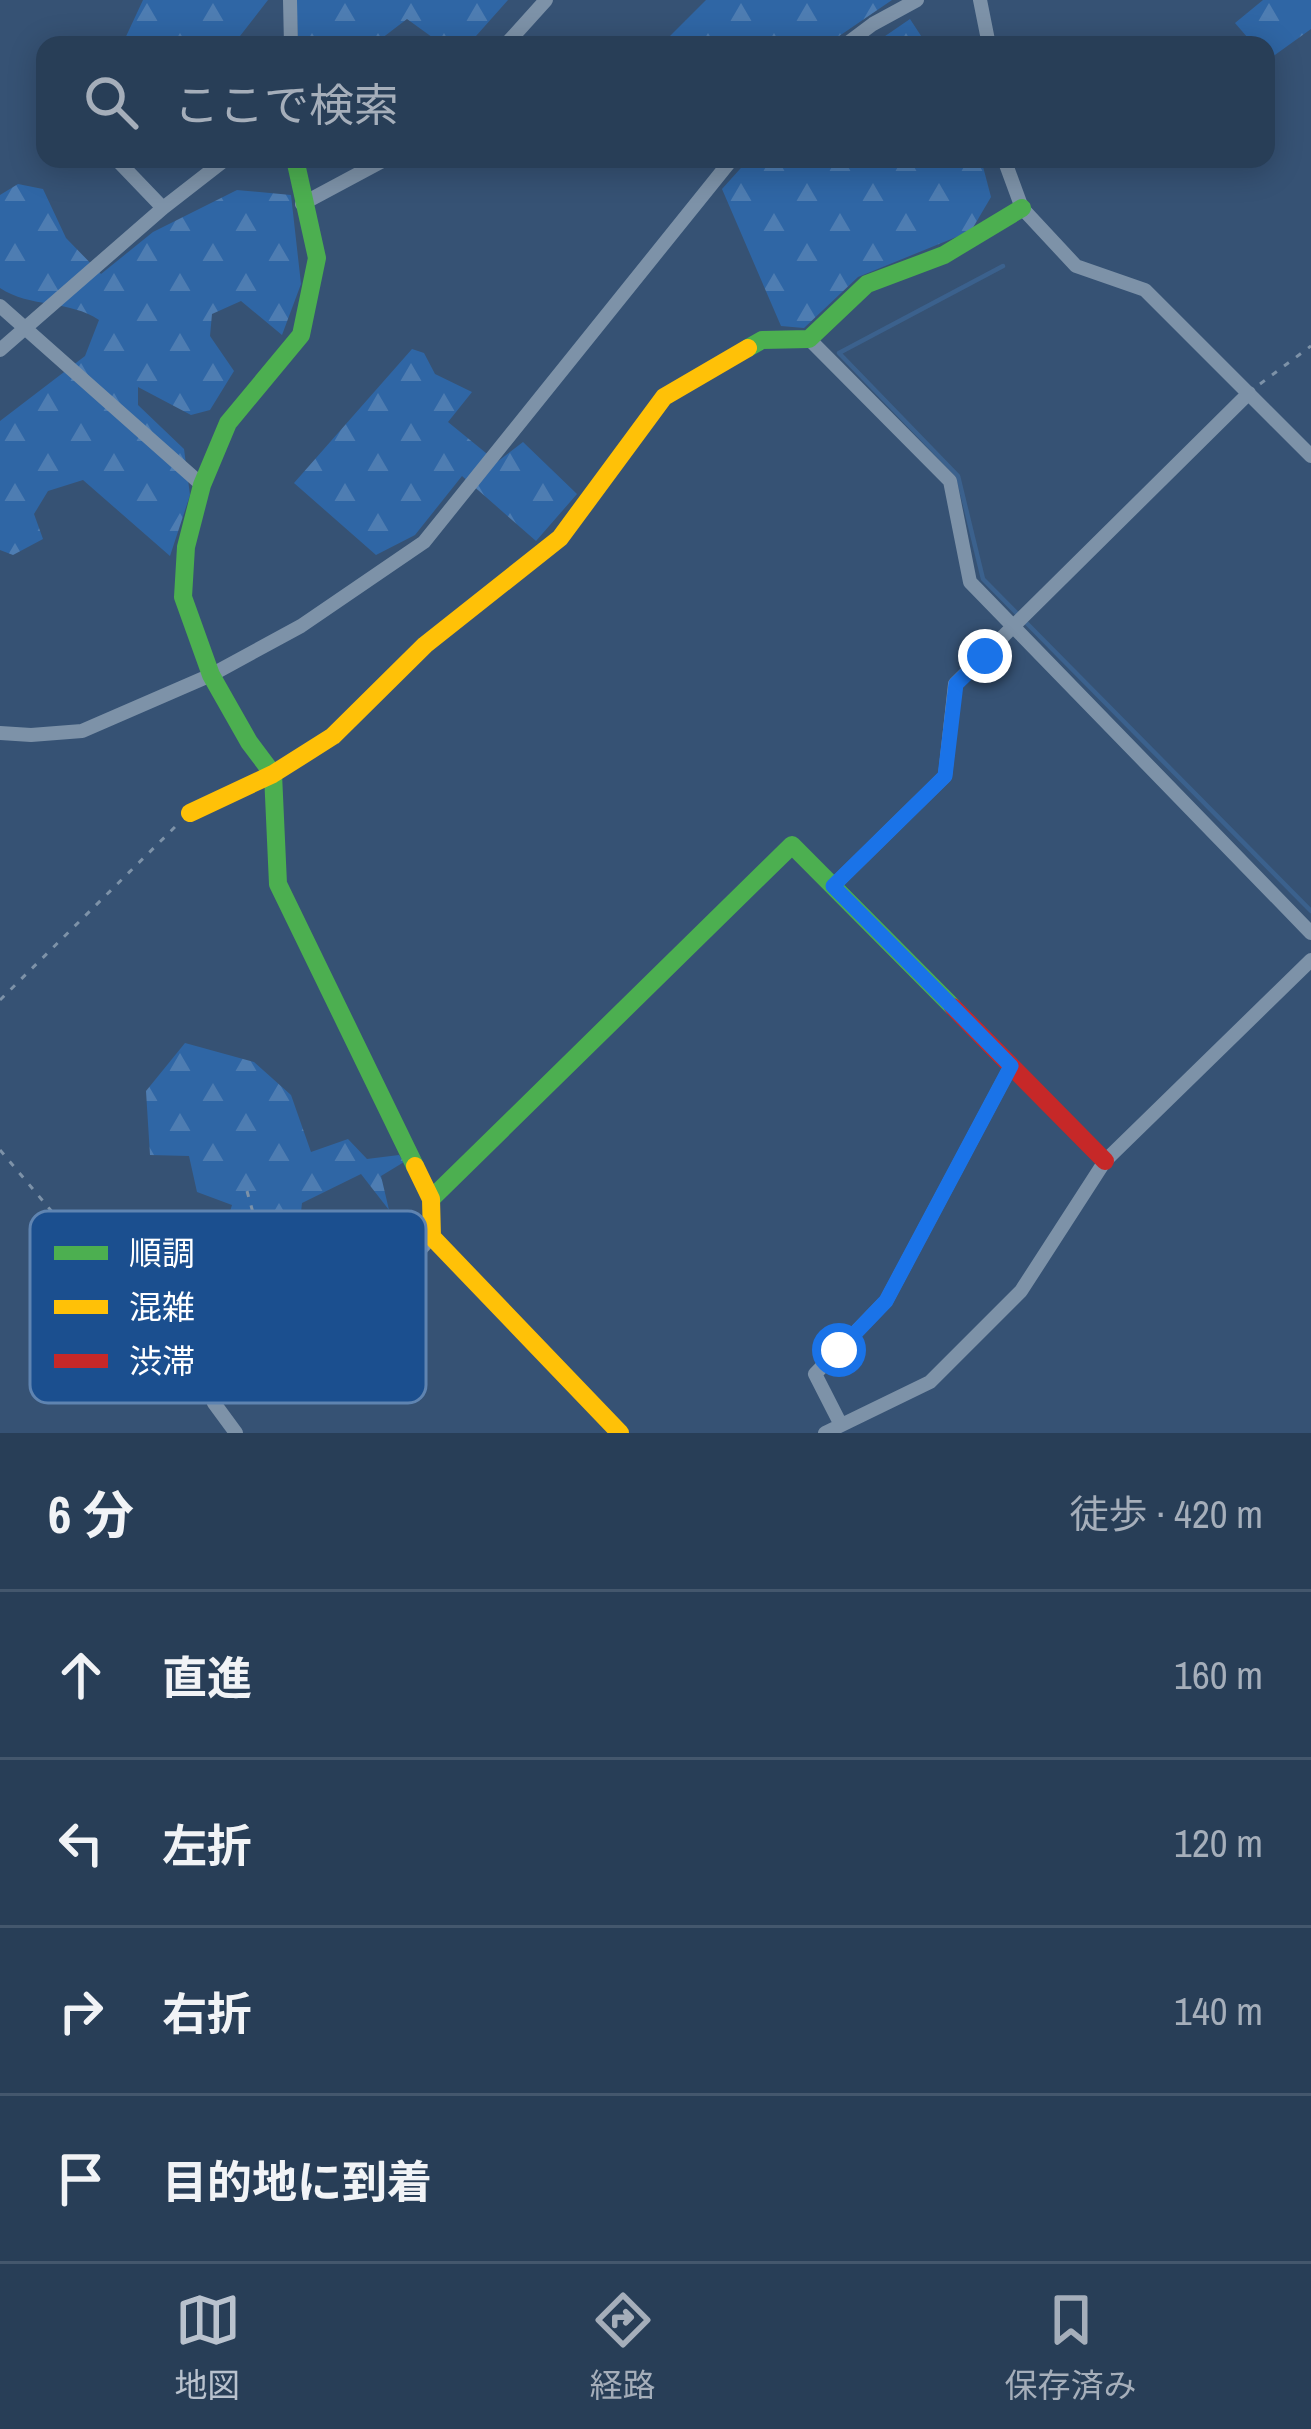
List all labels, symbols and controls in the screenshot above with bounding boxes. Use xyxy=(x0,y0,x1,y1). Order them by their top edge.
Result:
search box xyxy=(36,36,1275,168)
icon: search xyxy=(78,69,144,135)
text: ここで検索 xyxy=(174,74,399,135)
route end xyxy=(958,629,1012,683)
legend xyxy=(30,1211,426,1403)
text: 順調 xyxy=(129,1231,195,1275)
text: 混雑 xyxy=(129,1285,195,1329)
route start xyxy=(812,1323,866,1377)
text: 渋滞 xyxy=(129,1339,195,1383)
text: 6 分 xyxy=(48,1480,134,1549)
text: 徒歩 · 420 m xyxy=(1069,1488,1263,1540)
icon: ahead xyxy=(48,1642,114,1708)
text: 直進 xyxy=(162,1647,252,1708)
text: 160 m xyxy=(1174,1649,1263,1701)
icon: left xyxy=(48,1810,114,1876)
text: 左折 xyxy=(162,1815,252,1876)
text: 120 m xyxy=(1174,1817,1263,1869)
icon: right xyxy=(48,1978,114,2044)
text: 右折 xyxy=(162,1983,252,2044)
text: 140 m xyxy=(1174,1985,1263,2037)
icon: arrive xyxy=(48,2146,114,2212)
text: 目的地に到着 xyxy=(162,2151,432,2212)
tab: 地図 xyxy=(175,2287,241,2407)
tab: 経路 xyxy=(590,2287,656,2407)
tab: 保存済み xyxy=(1005,2287,1137,2407)

